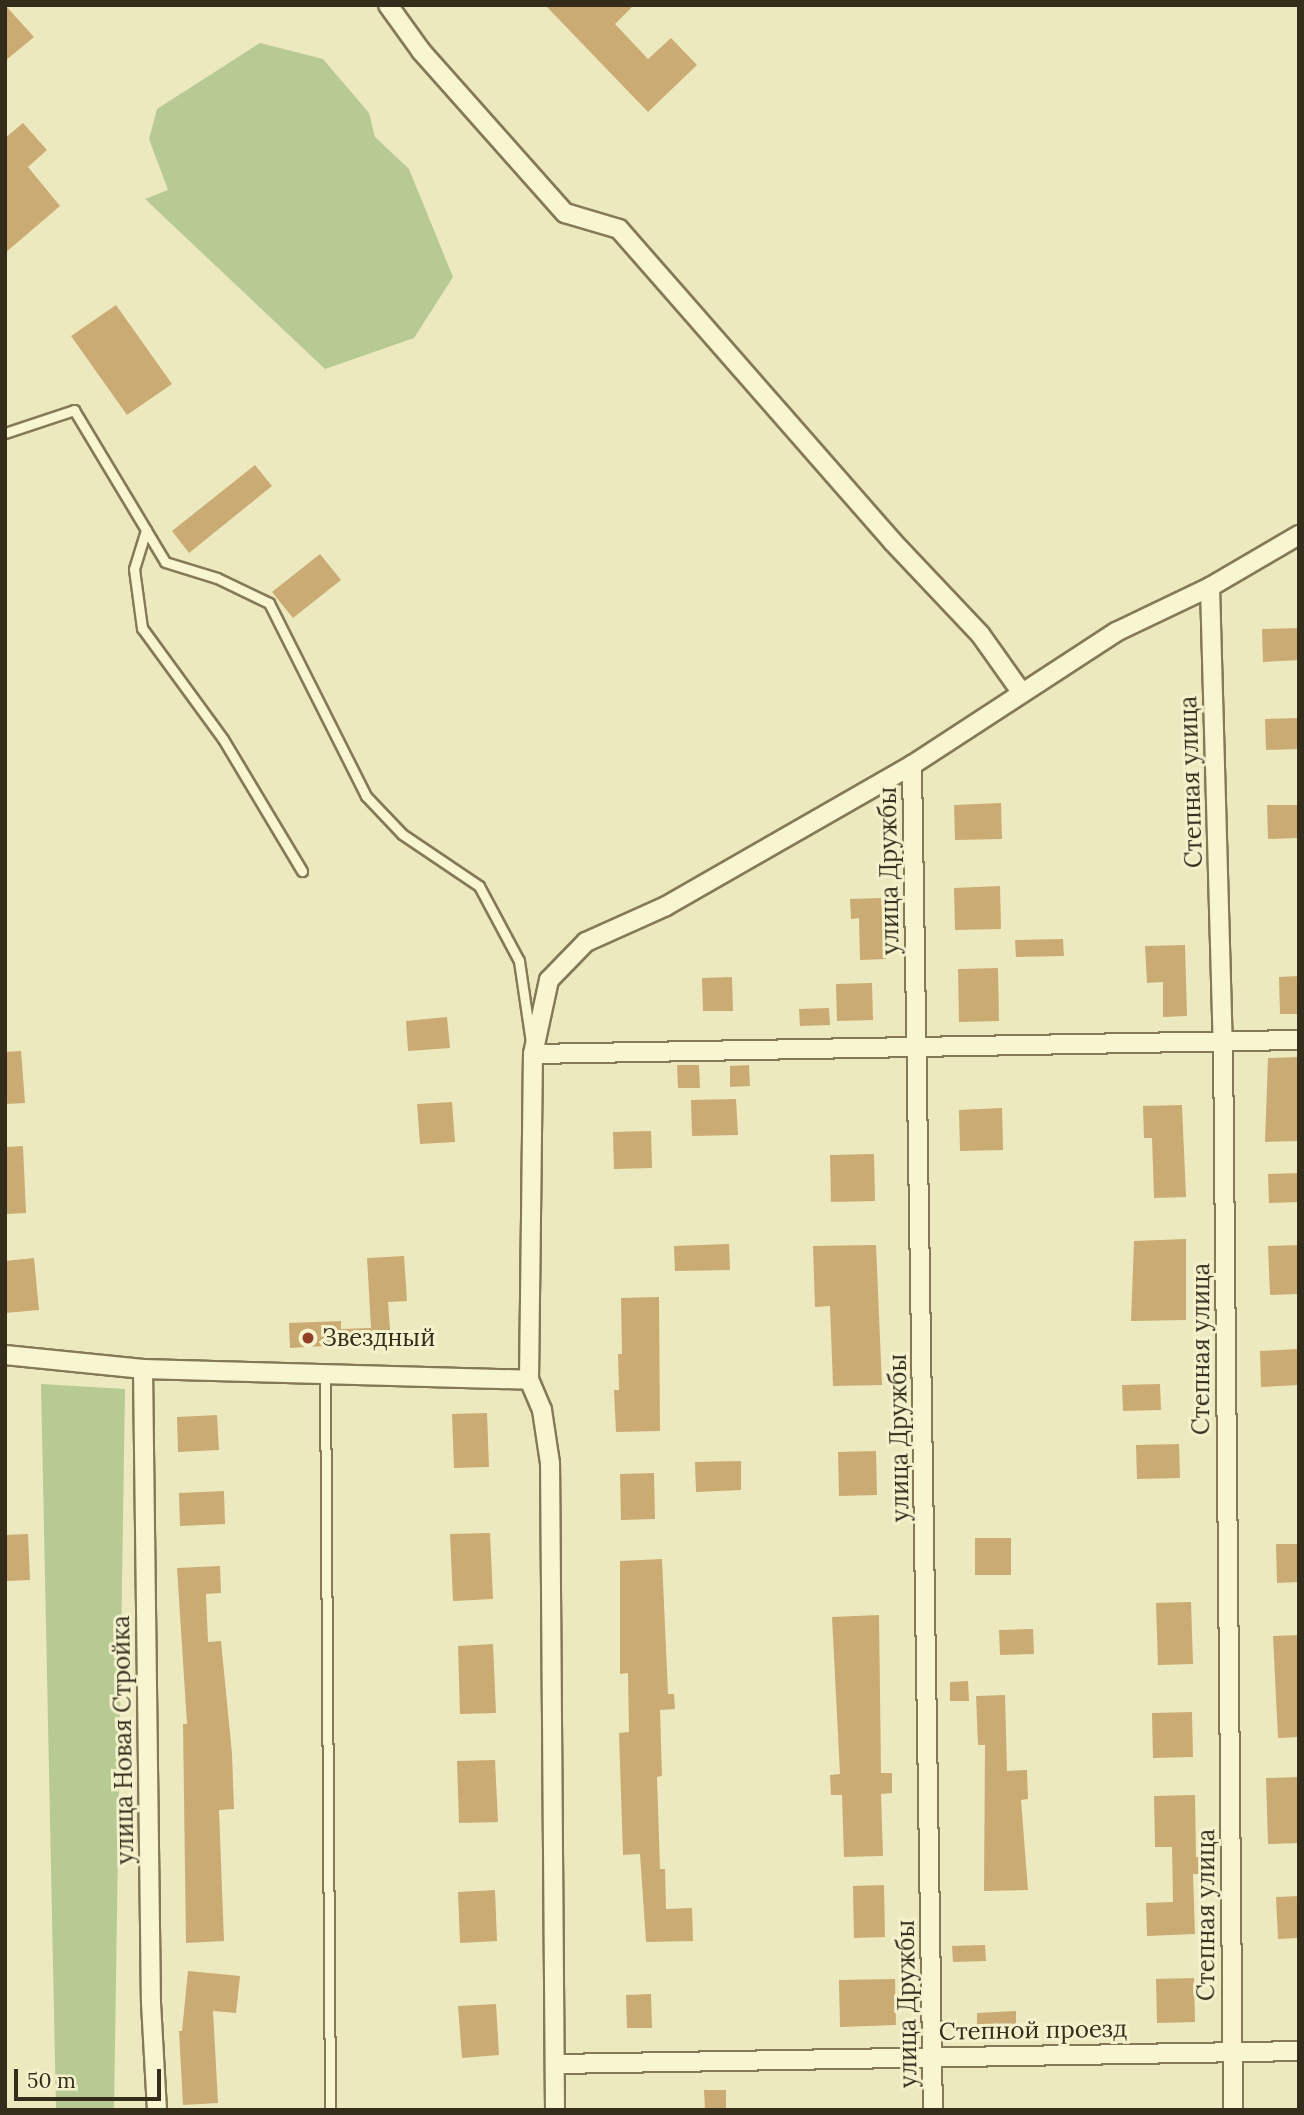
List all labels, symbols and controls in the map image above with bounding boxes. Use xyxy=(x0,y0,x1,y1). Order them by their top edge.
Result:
street label: Степная улица xyxy=(1174,695,1208,869)
street label: улица Дружбы xyxy=(873,787,905,955)
street label: Степная улица xyxy=(1187,1263,1215,1435)
place label: Звездный xyxy=(322,1324,435,1352)
marker: Звездный xyxy=(300,1330,316,1346)
street label: улица Дружбы xyxy=(883,1354,915,1522)
street label: улица Новая Стройка xyxy=(106,1615,140,1865)
street label: Степная улица xyxy=(1192,1829,1220,2001)
street label: улица Дружбы xyxy=(891,1920,923,2088)
street label: Степной проезд xyxy=(939,2014,1127,2046)
scale bar xyxy=(18,2056,164,2100)
text: 50 m xyxy=(27,2067,76,2094)

